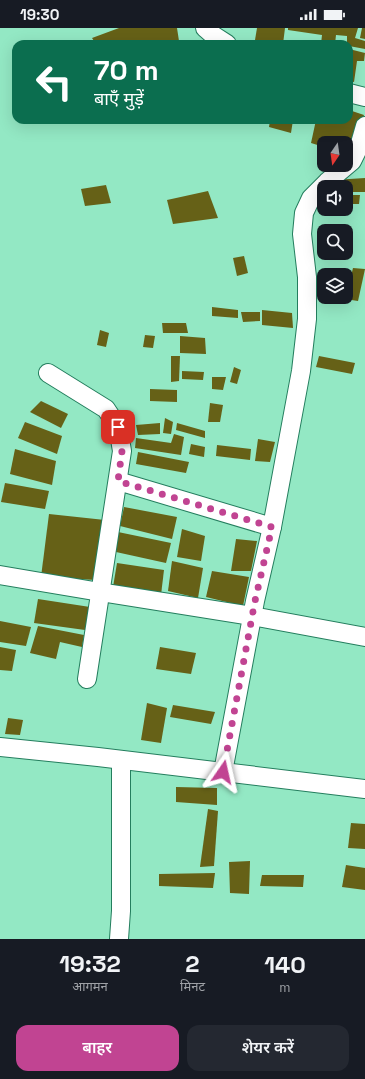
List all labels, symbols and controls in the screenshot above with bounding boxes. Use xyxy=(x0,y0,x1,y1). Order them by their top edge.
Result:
text: 19:30 xyxy=(20,5,59,24)
text: 70 m xyxy=(94,52,159,88)
icon: left xyxy=(28,56,80,108)
text: बाएँ मुड़ें xyxy=(94,87,144,110)
north arrow xyxy=(317,136,353,172)
map controls xyxy=(317,136,353,304)
button: sound xyxy=(317,180,353,216)
button: search xyxy=(317,224,353,260)
button: layers xyxy=(317,268,353,304)
pin xyxy=(101,410,135,444)
icon: arrive xyxy=(107,416,129,438)
position arrow xyxy=(202,751,244,793)
text: 19:32 xyxy=(59,948,121,979)
text: 2 xyxy=(185,948,200,979)
text: 140 xyxy=(264,949,306,980)
text: आगमन xyxy=(72,978,108,995)
text: मिनट xyxy=(180,978,205,995)
text: m xyxy=(279,979,291,996)
button: बाहर xyxy=(16,1025,179,1071)
button: शेयर करें xyxy=(187,1025,349,1071)

